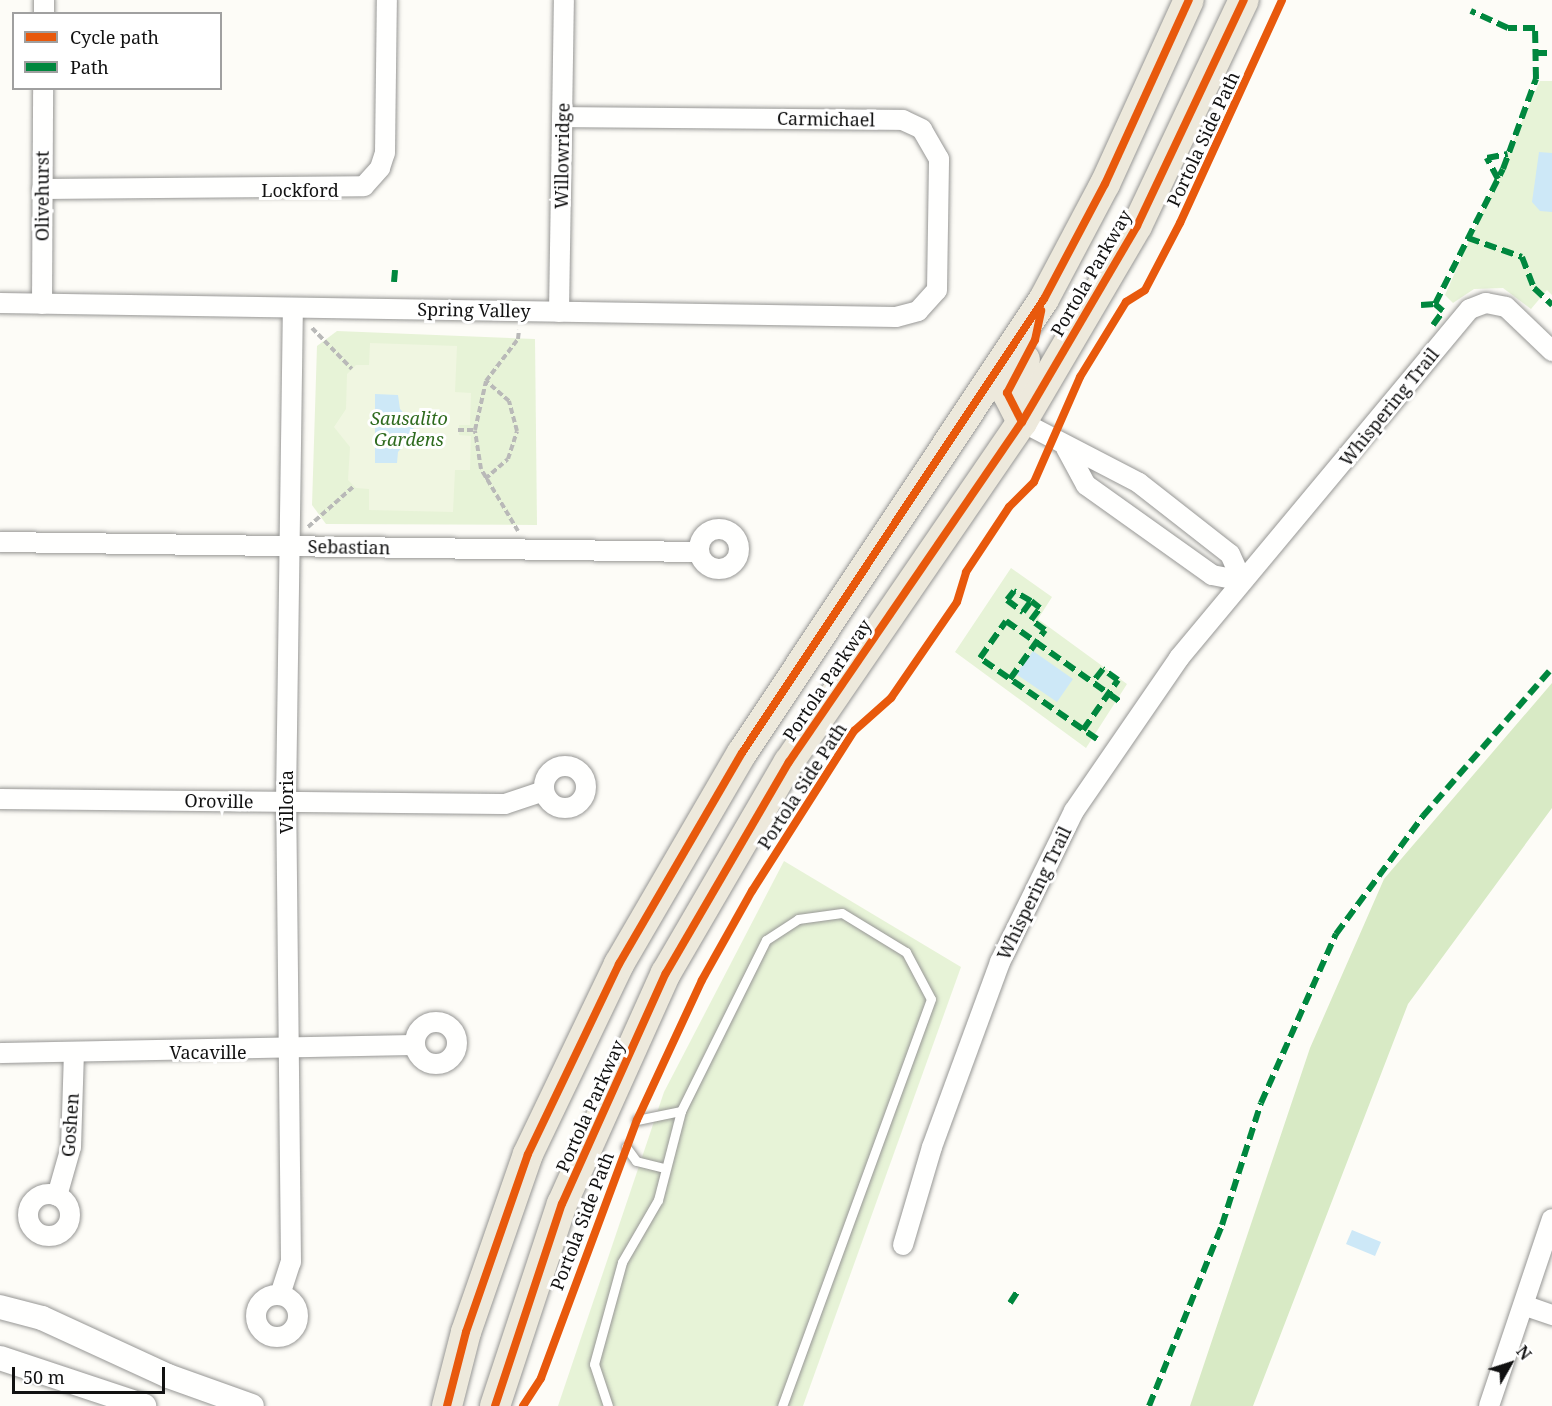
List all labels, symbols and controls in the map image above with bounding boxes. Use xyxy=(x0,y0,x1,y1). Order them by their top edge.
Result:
legend xyxy=(12,12,222,90)
text: Cycle path xyxy=(70,25,159,49)
text: Path xyxy=(70,55,109,79)
street label: Portola Side Path xyxy=(1162,68,1244,210)
street label: Willowridge xyxy=(550,103,574,209)
street label: Carmichael xyxy=(777,107,875,131)
street label: Olivehurst xyxy=(31,151,53,241)
street label: Lockford xyxy=(261,179,339,201)
street label: Portola Parkway xyxy=(1046,206,1136,340)
street label: Spring Valley xyxy=(417,298,531,322)
street label: Whispering Trail xyxy=(1335,344,1443,470)
park label: Sausalito Gardens xyxy=(370,408,448,450)
street label: Sebastian xyxy=(308,535,390,559)
street label: Portola Parkway xyxy=(778,615,876,745)
street label: Portola Side Path xyxy=(753,719,851,853)
street label: Villoria xyxy=(275,770,297,834)
street label: Oroville xyxy=(184,790,254,812)
street label: Whispering Trail xyxy=(992,823,1076,963)
street label: Portola Parkway xyxy=(551,1037,629,1175)
street label: Vacaville xyxy=(169,1041,247,1063)
street label: Goshen xyxy=(57,1092,83,1158)
street label: Portola Side Path xyxy=(546,1149,618,1293)
north arrow xyxy=(1480,1334,1540,1394)
text: N xyxy=(1511,1341,1537,1364)
scale bar xyxy=(15,1355,168,1393)
text: 50 m xyxy=(23,1365,65,1389)

